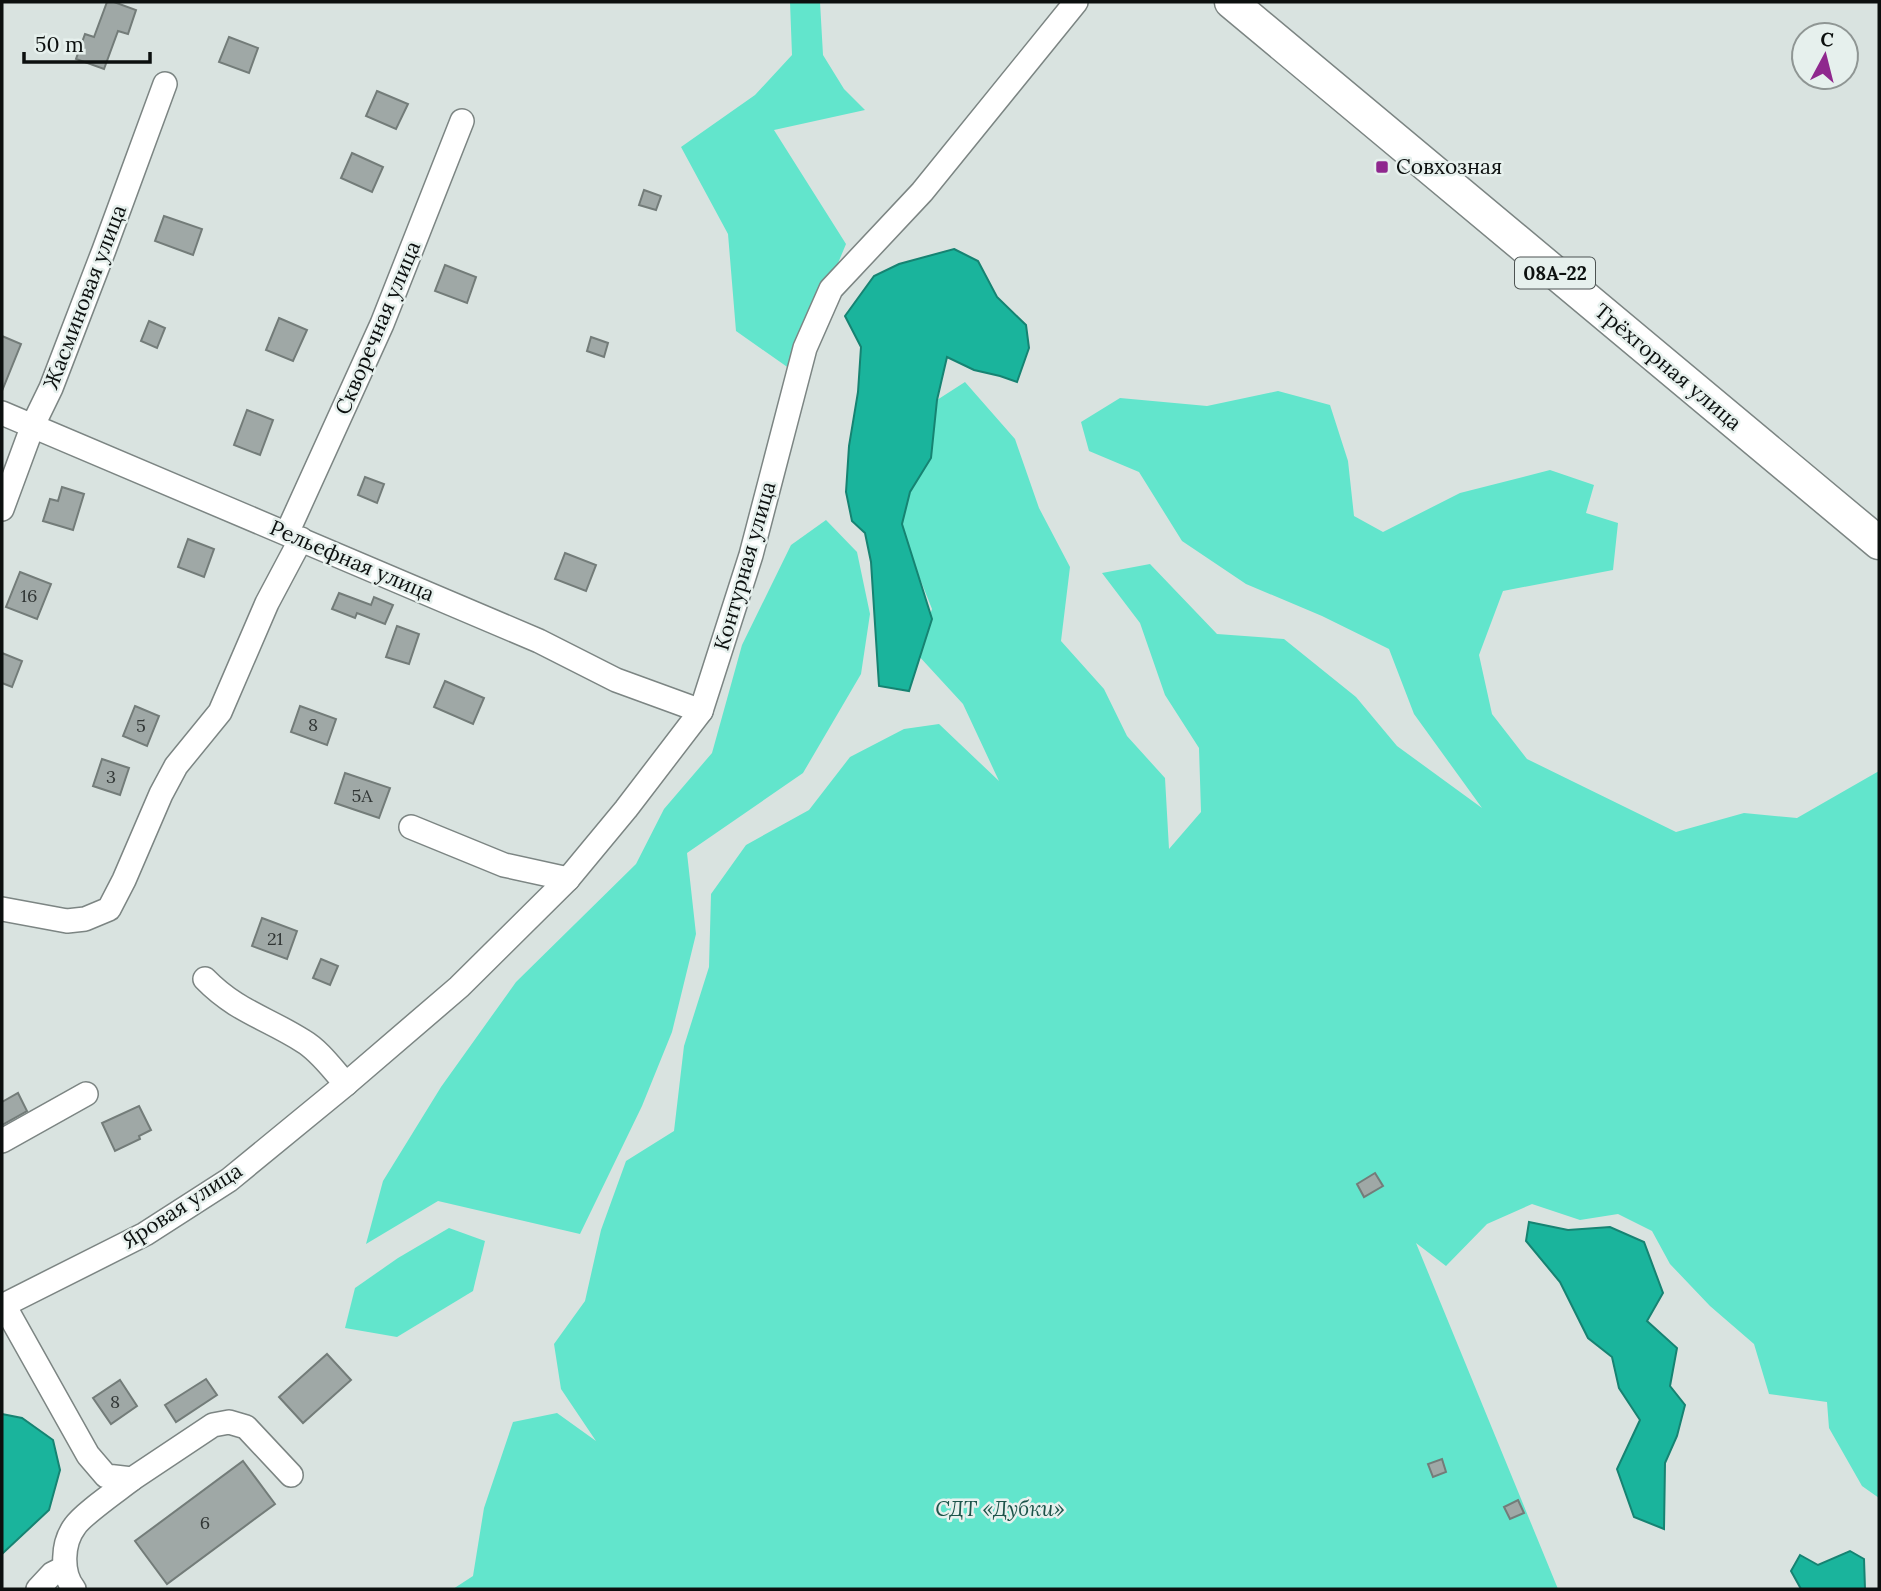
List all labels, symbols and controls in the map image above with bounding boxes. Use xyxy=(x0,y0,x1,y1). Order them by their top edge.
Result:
scale bar xyxy=(24,21,150,65)
north arrow xyxy=(1790,21,1860,91)
text: С xyxy=(1819,26,1835,52)
text: 50 m xyxy=(35,31,84,58)
place label: Совхозная xyxy=(1396,153,1502,180)
marker: Совхозная xyxy=(1374,159,1390,175)
street label: Жасминовая улица xyxy=(37,201,132,393)
street label: Скворечная улица xyxy=(329,237,426,419)
road number: 08А-22 xyxy=(1515,258,1595,288)
street label: Трёхгорная улица xyxy=(1589,297,1748,436)
street label: Контурная улица xyxy=(707,478,782,654)
street label: Рельефная улица xyxy=(266,514,439,607)
house number: 16 xyxy=(21,584,37,607)
house number: 8 xyxy=(308,713,318,736)
house number: 5 xyxy=(136,714,146,737)
house number: 3 xyxy=(106,765,116,788)
house number: 5А xyxy=(351,784,373,807)
house number: 21 xyxy=(267,927,283,950)
street label: Яровая улица xyxy=(116,1157,247,1255)
house number: 8 xyxy=(110,1390,120,1413)
park label: СДТ «Дубки» xyxy=(935,1495,1065,1522)
house number: 6 xyxy=(200,1511,210,1534)

